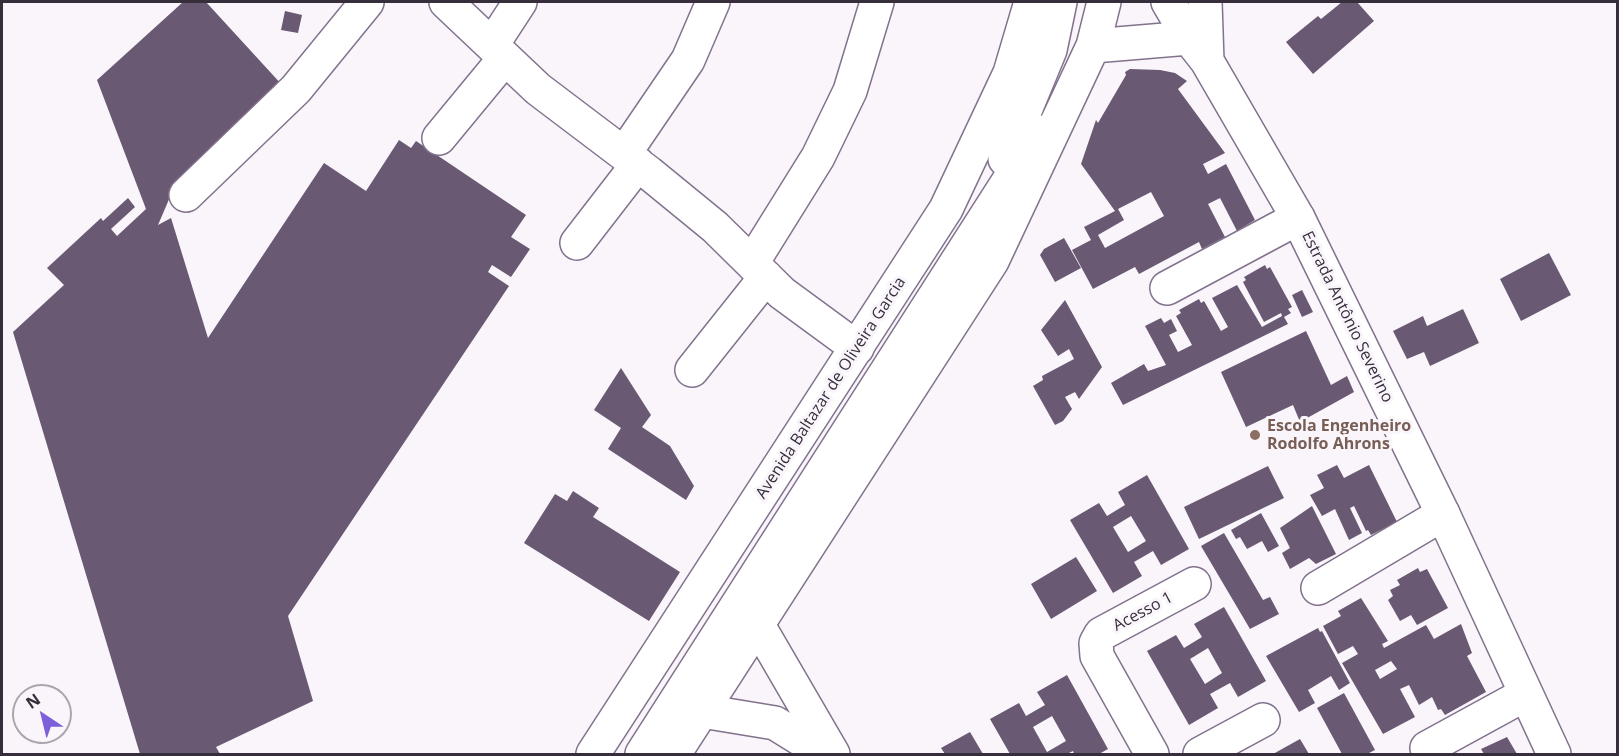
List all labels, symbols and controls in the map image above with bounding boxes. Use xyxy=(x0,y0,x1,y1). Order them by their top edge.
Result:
street label: Estrada Antônio Severino xyxy=(1297,228,1397,406)
street label: Avenida Baltazar de Oliveira Garcia xyxy=(752,274,910,502)
place label: Escola Engenheiro Rodolfo Ahrons xyxy=(1267,416,1411,454)
marker: Escola Engenheiro Rodolfo Ahrons xyxy=(1248,428,1262,442)
street label: Acesso 1 xyxy=(1110,588,1176,636)
north arrow xyxy=(12,684,72,744)
text: N xyxy=(21,688,44,714)

